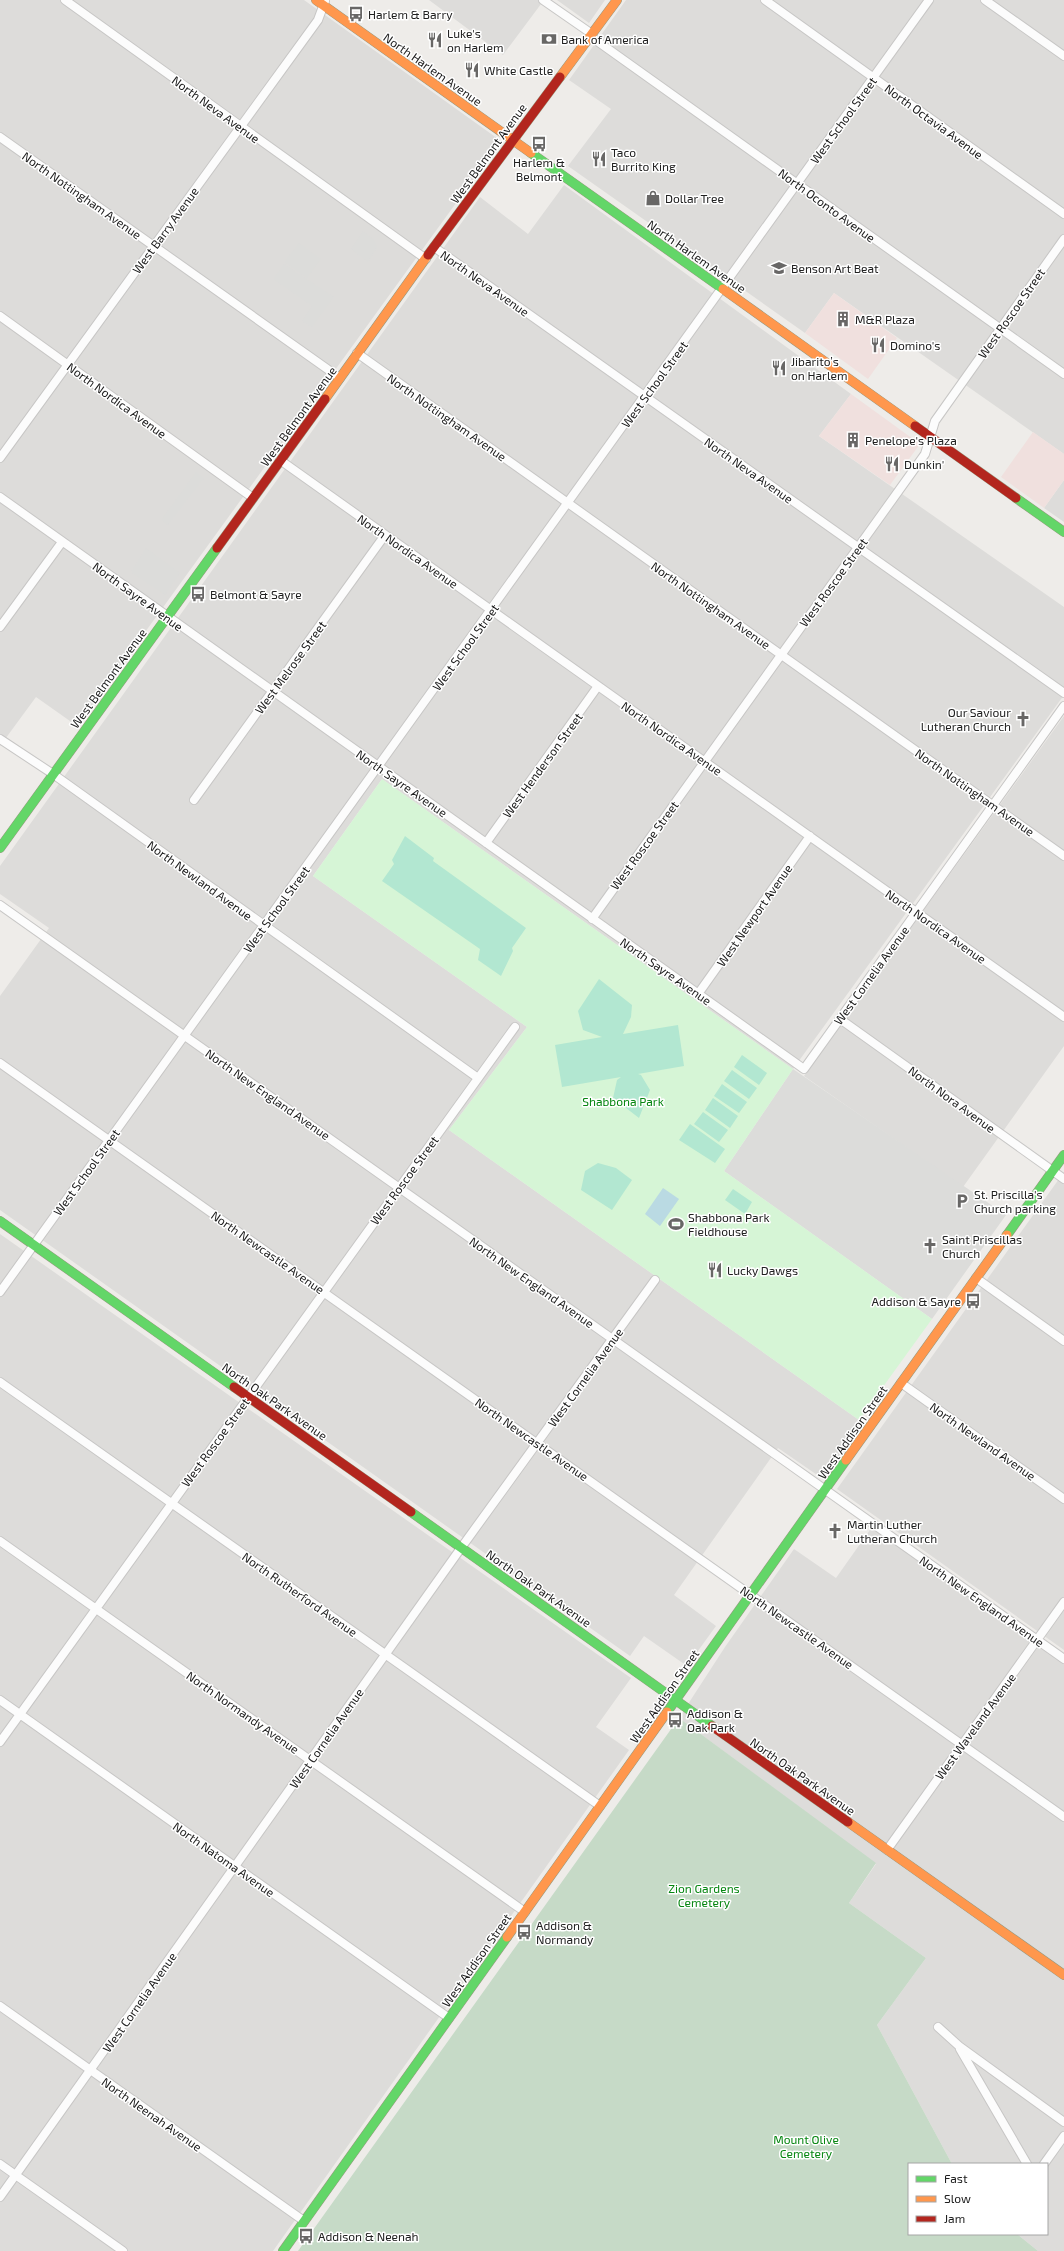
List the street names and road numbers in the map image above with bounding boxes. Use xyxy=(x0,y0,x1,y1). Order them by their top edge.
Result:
street label: North Harlem Avenue xyxy=(381,30,485,108)
street label: North Neva Avenue xyxy=(170,73,262,145)
street label: West School Street xyxy=(807,74,879,166)
street label: North Octavia Avenue xyxy=(882,81,986,161)
street label: West Belmont Avenue xyxy=(447,100,529,206)
street label: North Nottingham Avenue xyxy=(20,149,144,241)
street label: North Oconto Avenue xyxy=(776,165,878,245)
street label: West Barry Avenue xyxy=(129,184,201,276)
street label: North Harlem Avenue xyxy=(645,217,749,295)
street label: North Neva Avenue xyxy=(438,247,532,319)
street label: West Roscoe Street xyxy=(975,265,1047,361)
street label: West School Street xyxy=(618,338,690,430)
street label: North Nordica Avenue xyxy=(65,359,169,441)
street label: West Belmont Avenue xyxy=(257,363,339,469)
street label: North Nottingham Avenue xyxy=(385,371,509,463)
street label: North Neva Avenue xyxy=(702,434,796,506)
street label: North Nordica Avenue xyxy=(355,511,461,591)
street label: West Roscoe Street xyxy=(796,535,870,629)
street label: North Sayre Avenue xyxy=(90,559,186,633)
street label: North Nottingham Avenue xyxy=(649,559,773,651)
street label: West School Street xyxy=(429,601,501,693)
street label: West Melrose Street xyxy=(252,617,329,716)
street label: West Belmont Avenue xyxy=(67,625,149,731)
street label: North Nordica Avenue xyxy=(619,698,725,778)
street label: West Henderson Street xyxy=(499,709,585,820)
street label: North Sayre Avenue xyxy=(354,746,450,820)
street label: North Nottingham Avenue xyxy=(913,746,1037,838)
street label: West Roscoe Street xyxy=(607,798,681,892)
street label: North Newland Avenue xyxy=(145,837,255,923)
street label: West Newport Avenue xyxy=(713,861,795,969)
street label: West School Street xyxy=(240,863,312,955)
street label: North Nordica Avenue xyxy=(883,886,989,966)
street label: West Cornelia Avenue xyxy=(830,923,912,1027)
street label: North Sayre Avenue xyxy=(618,934,714,1008)
street label: North New England Avenue xyxy=(203,1046,333,1142)
street label: North Nora Avenue xyxy=(906,1063,998,1135)
street label: West School Street xyxy=(50,1126,122,1218)
street label: West Roscoe Street xyxy=(367,1133,441,1227)
street label: North Newcastle Avenue xyxy=(209,1208,327,1296)
street label: North New England Avenue xyxy=(467,1234,597,1330)
street label: West Cornelia Avenue xyxy=(544,1325,626,1429)
street label: North Oak Park Avenue xyxy=(220,1360,330,1442)
street label: West Addison Street xyxy=(814,1382,890,1481)
street label: West Roscoe Street xyxy=(178,1395,252,1489)
street label: North Newcastle Avenue xyxy=(473,1395,591,1483)
street label: North Newland Avenue xyxy=(927,1399,1039,1483)
street label: North Oak Park Avenue xyxy=(484,1547,594,1629)
street label: North Rutherford Avenue xyxy=(240,1549,360,1639)
street label: North New England Avenue xyxy=(917,1553,1047,1649)
street label: North Newcastle Avenue xyxy=(738,1583,856,1671)
street label: West Addison Street xyxy=(626,1646,702,1745)
street label: North Normandy Avenue xyxy=(184,1668,302,1756)
street label: West Waveland Avenue xyxy=(932,1670,1018,1782)
street label: West Cornelia Avenue xyxy=(286,1685,366,1791)
street label: North Oak Park Avenue xyxy=(748,1735,858,1817)
street label: North Natoma Avenue xyxy=(171,1819,277,1899)
street label: West Addison Street xyxy=(438,1910,514,2009)
street label: West Cornelia Avenue xyxy=(99,1949,179,2055)
street label: North Neenah Avenue xyxy=(99,2074,205,2154)

